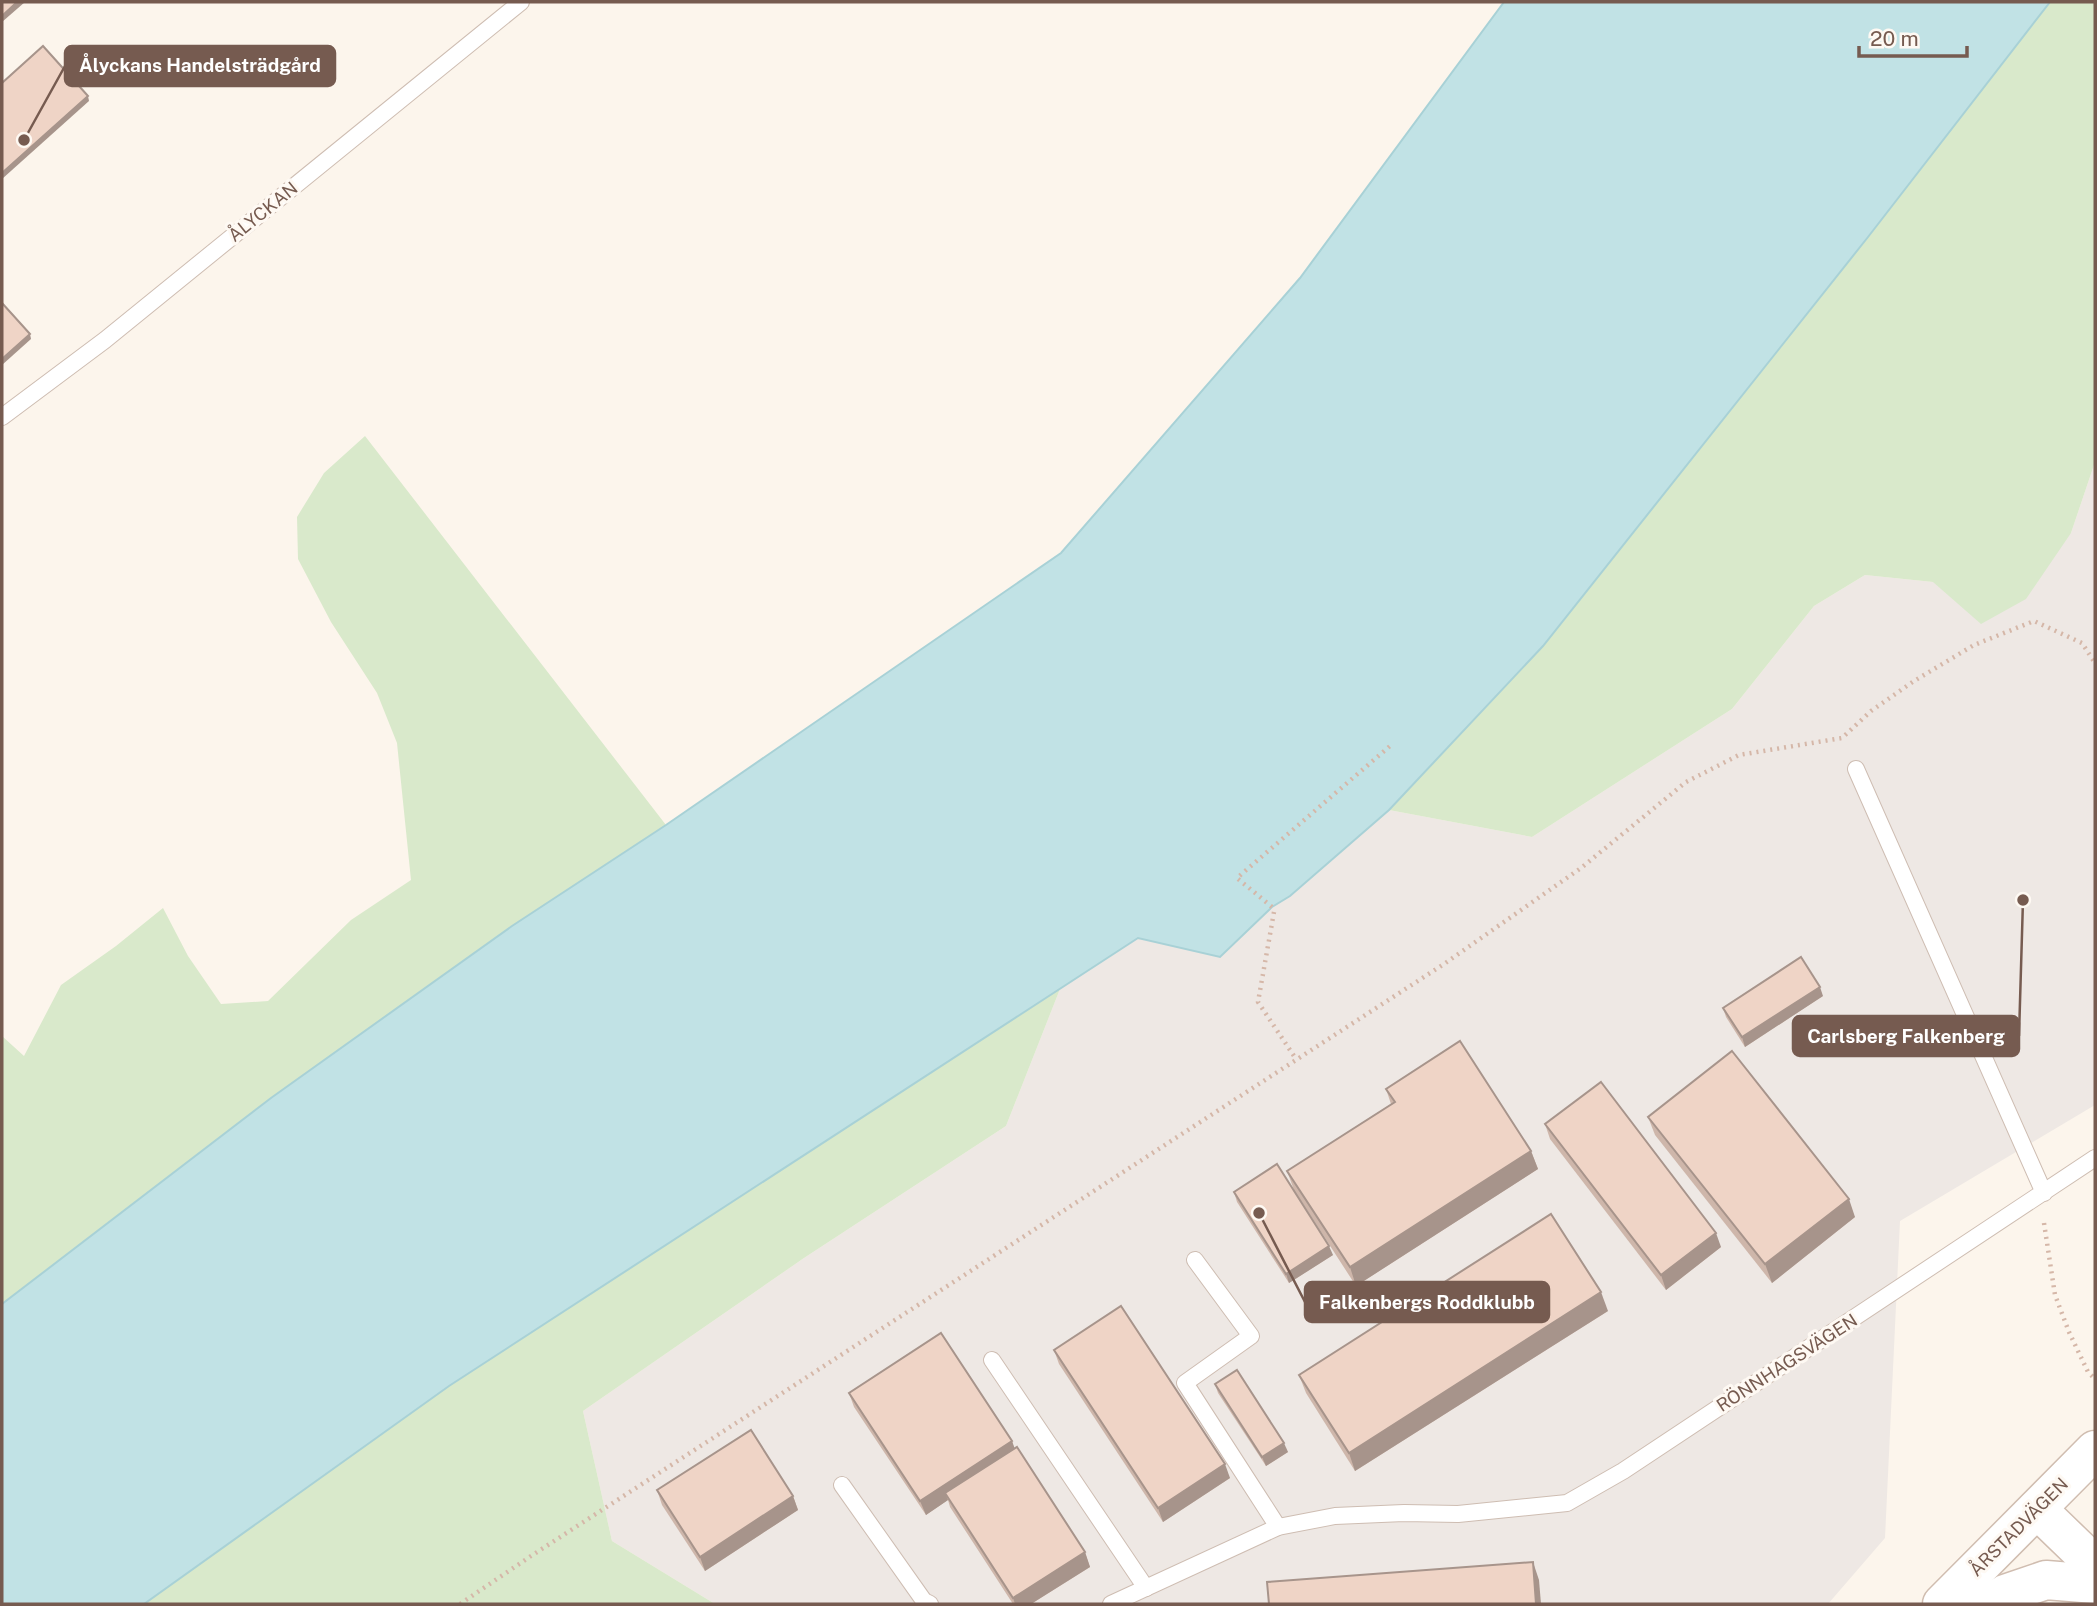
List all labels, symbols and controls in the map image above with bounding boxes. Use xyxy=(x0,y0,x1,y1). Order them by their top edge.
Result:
scale bar xyxy=(1859,14,1968,58)
text: 20 m xyxy=(1870,26,1919,51)
callout: Ålyckans Handelsträdgård xyxy=(65,46,335,86)
text: Ålyckans Handelsträdgård xyxy=(79,53,321,76)
street label: ÅLYCKAN xyxy=(222,176,302,246)
callout: Carlsberg Falkenberg xyxy=(1793,1016,2019,1056)
text: Carlsberg Falkenberg xyxy=(1807,1025,2005,1047)
callout: Falkenbergs Roddklubb xyxy=(1305,1282,1549,1322)
text: Falkenbergs Roddklubb xyxy=(1319,1291,1535,1313)
street label: RÖNNHAGSVÄGEN xyxy=(1712,1308,1861,1416)
street label: ÅRSTADVÄGEN xyxy=(1964,1472,2072,1580)

